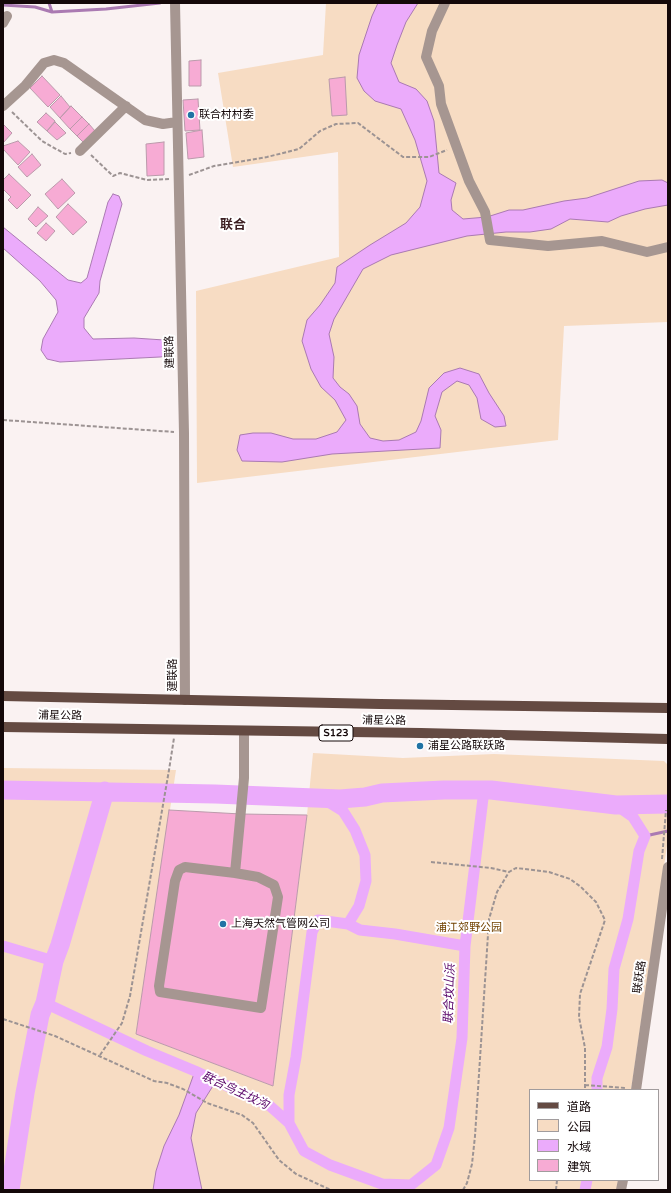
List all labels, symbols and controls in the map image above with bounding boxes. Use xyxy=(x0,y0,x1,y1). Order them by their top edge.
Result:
place label: 联合村村委 xyxy=(199,108,254,122)
marker: 联合村村委 xyxy=(186,110,196,120)
district label: 联合 xyxy=(220,218,246,234)
street label: 建联路 xyxy=(163,335,177,369)
street label: 建联路 xyxy=(166,659,180,691)
street label: 浦星公路 xyxy=(38,709,82,723)
street label: 浦星公路 xyxy=(362,714,406,728)
road number: S123 xyxy=(319,725,353,741)
place label: 浦星公路联跃路 xyxy=(428,739,505,753)
marker: 浦星公路联跃路 xyxy=(415,741,425,751)
place label: 上海天然气管网公司 xyxy=(231,917,330,931)
marker: 上海天然气管网公司 xyxy=(218,919,228,929)
park label: 浦江郊野公园 xyxy=(436,921,502,935)
street label: 联跃路 xyxy=(631,960,649,994)
water label: 联合坟山浜 xyxy=(442,964,458,1024)
water label: 联合鸟主坟沟 xyxy=(199,1069,271,1113)
legend xyxy=(529,1089,659,1181)
text: 道路 xyxy=(567,1100,591,1114)
text: 公园 xyxy=(567,1120,591,1134)
text: 水域 xyxy=(567,1140,591,1154)
text: 建筑 xyxy=(567,1160,591,1174)

